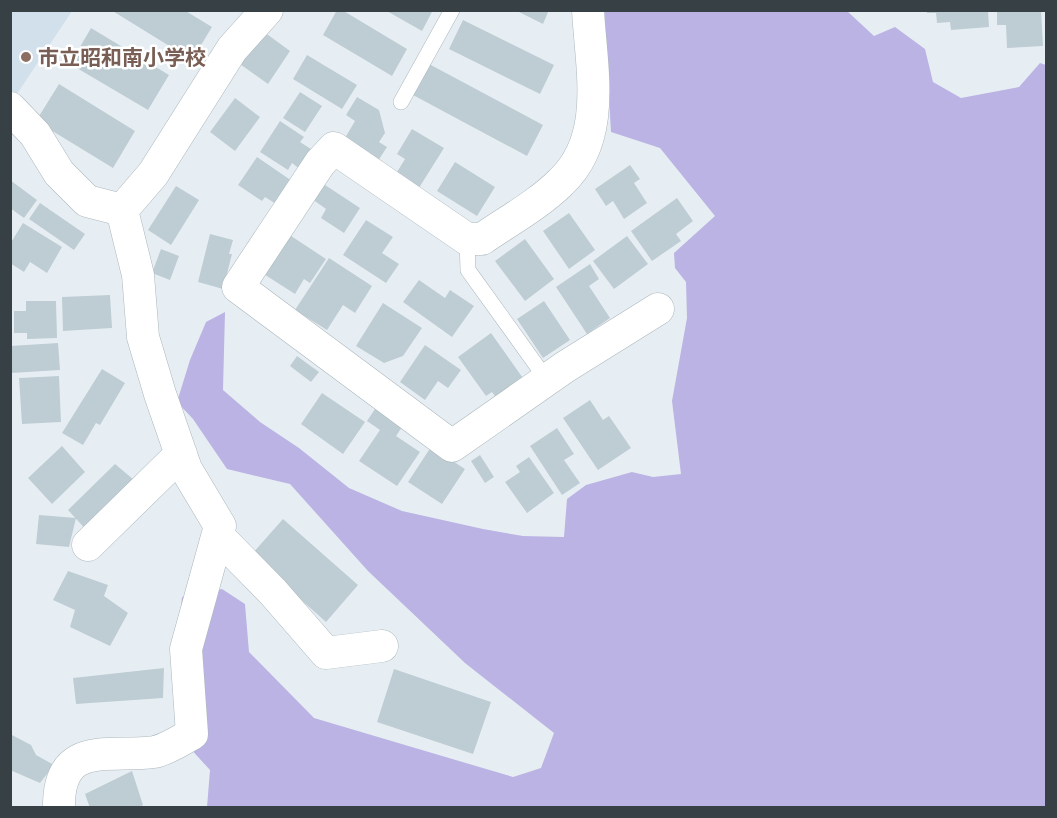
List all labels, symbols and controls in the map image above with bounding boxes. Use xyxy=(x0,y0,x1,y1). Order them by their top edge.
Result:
place label: 市立昭和南小学校 xyxy=(38,43,206,72)
marker: 市立昭和南小学校 xyxy=(19,50,33,64)

